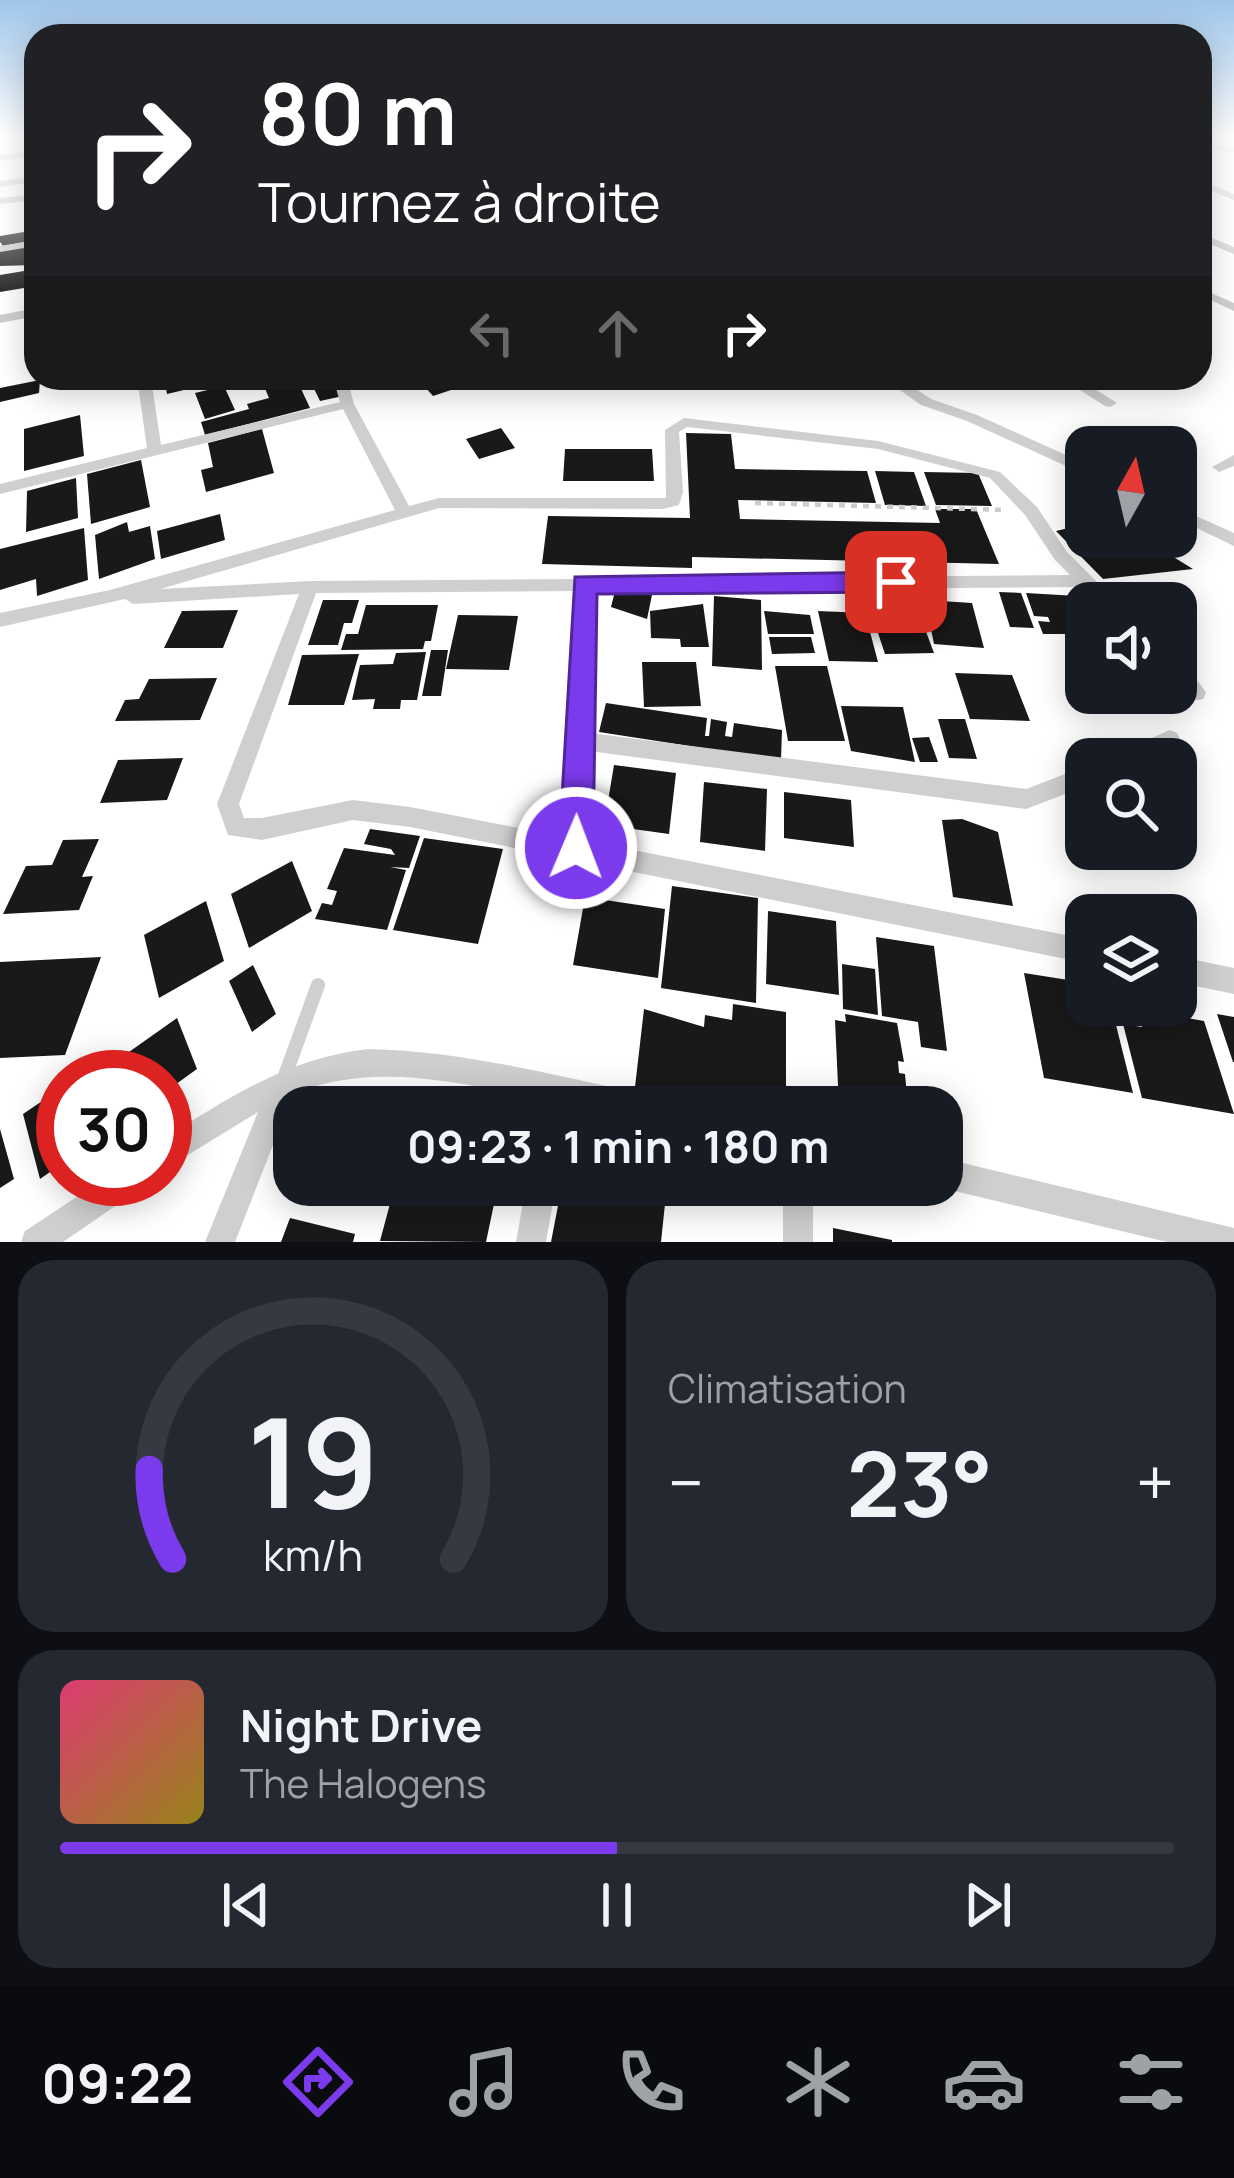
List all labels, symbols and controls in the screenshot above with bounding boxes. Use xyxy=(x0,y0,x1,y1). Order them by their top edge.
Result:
text: 80 m xyxy=(258,55,457,170)
icon: right xyxy=(60,72,216,228)
text: Tournez à droite xyxy=(258,164,661,238)
icon: left xyxy=(459,300,525,366)
icon: ahead xyxy=(585,300,651,366)
icon: right xyxy=(711,300,777,366)
north arrow xyxy=(1065,426,1197,558)
map controls xyxy=(1065,426,1197,1026)
pin xyxy=(845,531,947,633)
icon: arrive xyxy=(863,549,929,615)
button: sound xyxy=(1065,582,1197,714)
button: search xyxy=(1065,738,1197,870)
position arrow xyxy=(513,785,639,911)
button: layers xyxy=(1065,894,1197,1026)
speed limit sign: 30 xyxy=(36,1050,192,1206)
text: 09:23 · 1 min · 180 m xyxy=(407,1115,829,1177)
text: Climatisation xyxy=(668,1361,907,1415)
text: 19 xyxy=(247,1375,379,1545)
text: 23° xyxy=(847,1421,993,1544)
text: − xyxy=(668,1437,704,1527)
text: + xyxy=(1136,1437,1174,1527)
text: km/h xyxy=(263,1525,363,1584)
text: Night Drive xyxy=(240,1694,482,1756)
text: The Halogens xyxy=(240,1756,487,1810)
icon: previous xyxy=(213,1872,279,1938)
icon: pause xyxy=(584,1872,650,1938)
icon: next xyxy=(955,1872,1021,1938)
icon: directions xyxy=(276,2040,360,2124)
icon: music xyxy=(442,2040,526,2124)
icon: phone xyxy=(609,2040,693,2124)
icon: climate xyxy=(776,2040,860,2124)
icon: car xyxy=(942,2040,1026,2124)
icon: filters xyxy=(1109,2040,1193,2124)
text: 09:22 xyxy=(41,2045,193,2119)

